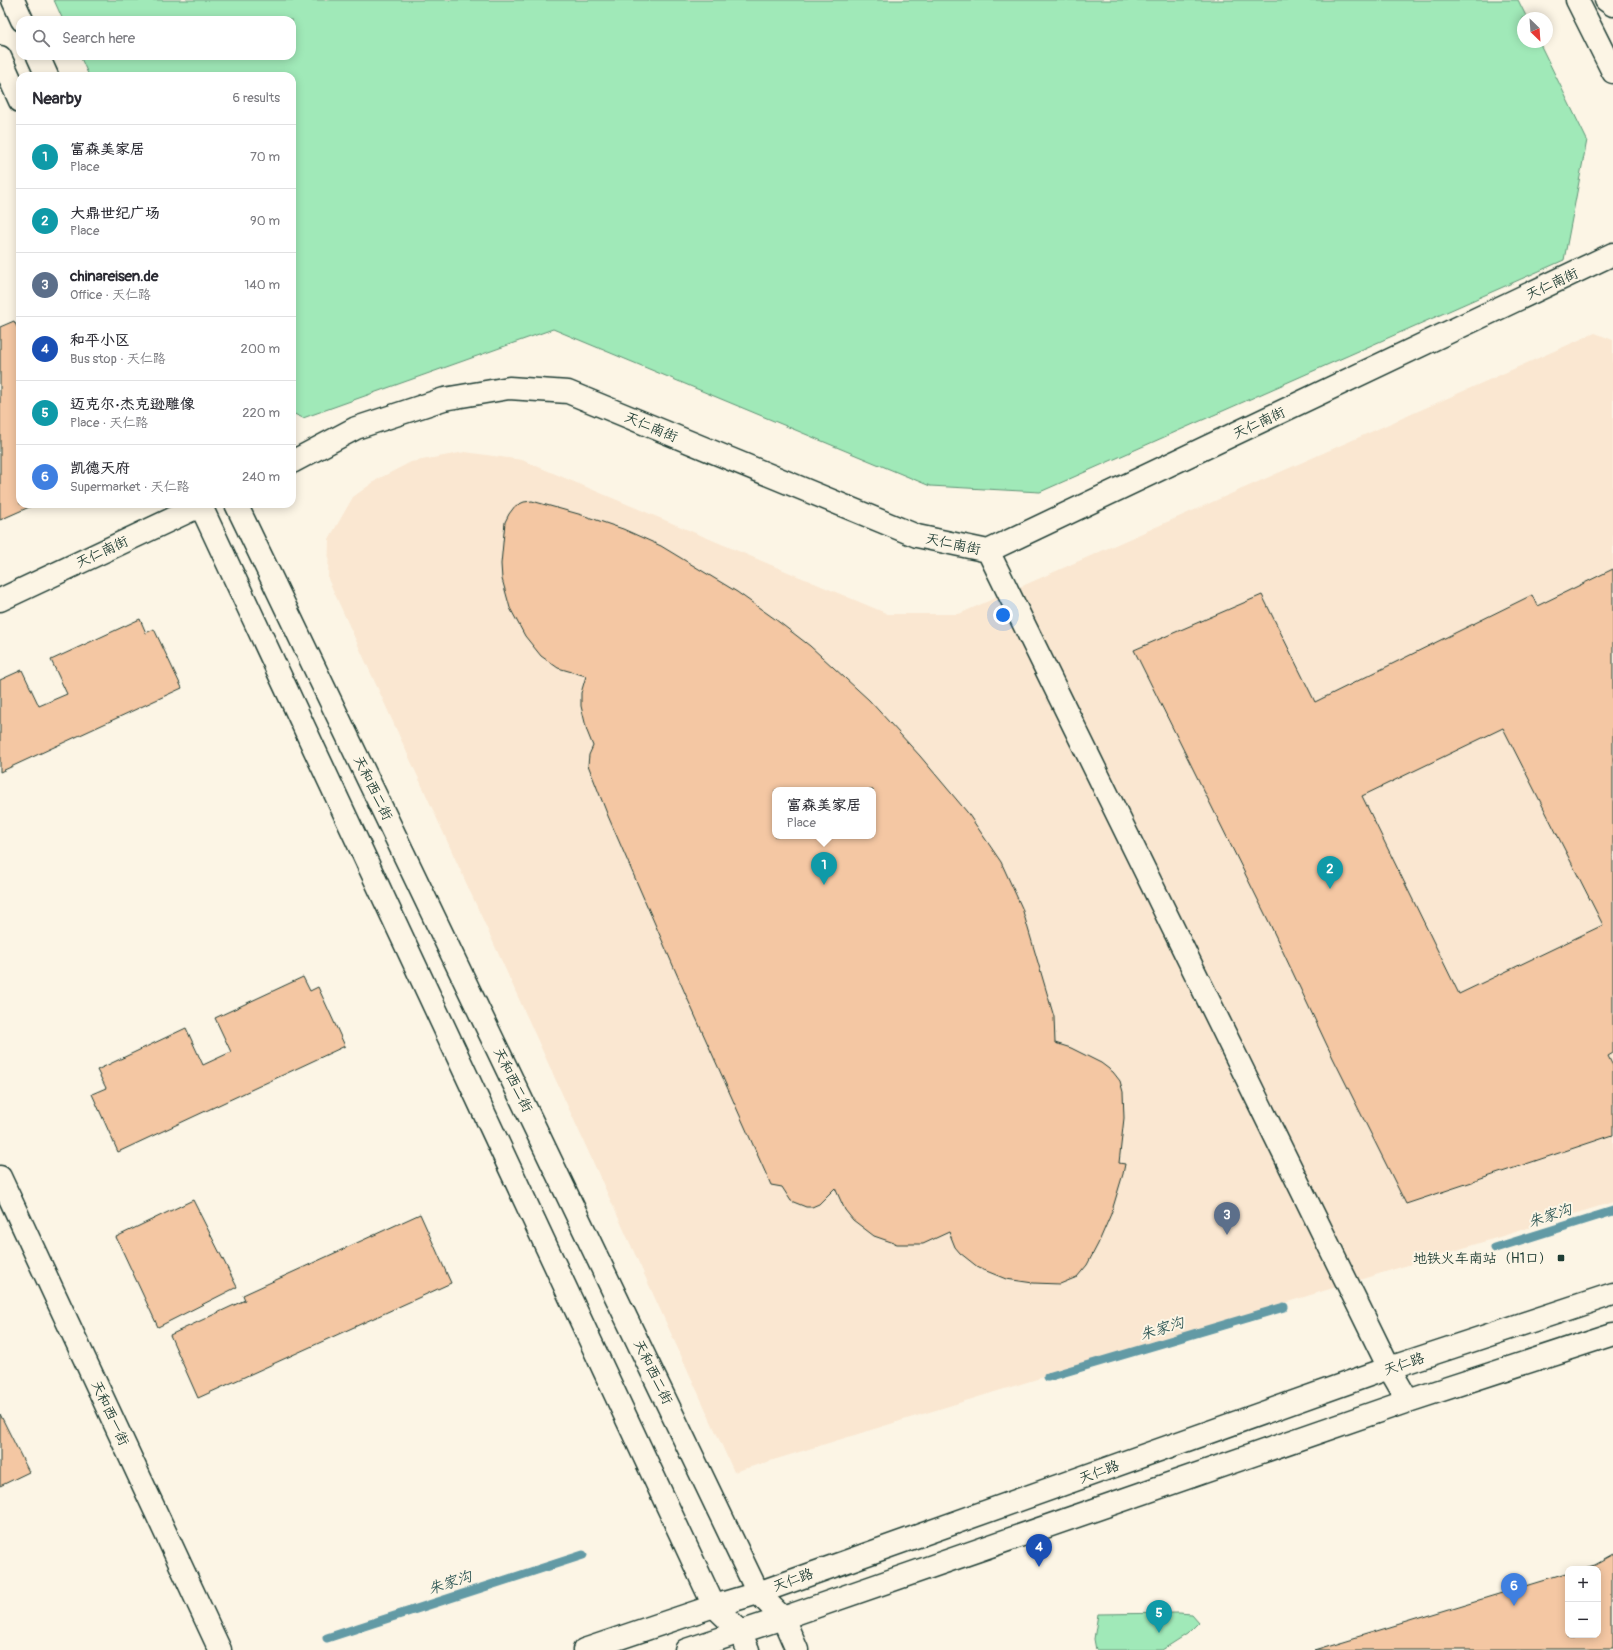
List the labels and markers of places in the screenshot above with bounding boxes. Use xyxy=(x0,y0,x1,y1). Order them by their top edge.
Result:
pin: 1 xyxy=(811,852,837,885)
pin: 2 xyxy=(1317,856,1343,889)
pin: 3 xyxy=(1214,1202,1240,1235)
place label: 地铁火车南站（H1口） xyxy=(1413,1250,1553,1267)
marker: 地铁火车南站（H1口） xyxy=(1556,1253,1566,1263)
pin: 4 xyxy=(1026,1534,1052,1567)
pin: 6 xyxy=(1501,1573,1527,1606)
pin: 5 xyxy=(1146,1600,1172,1633)

